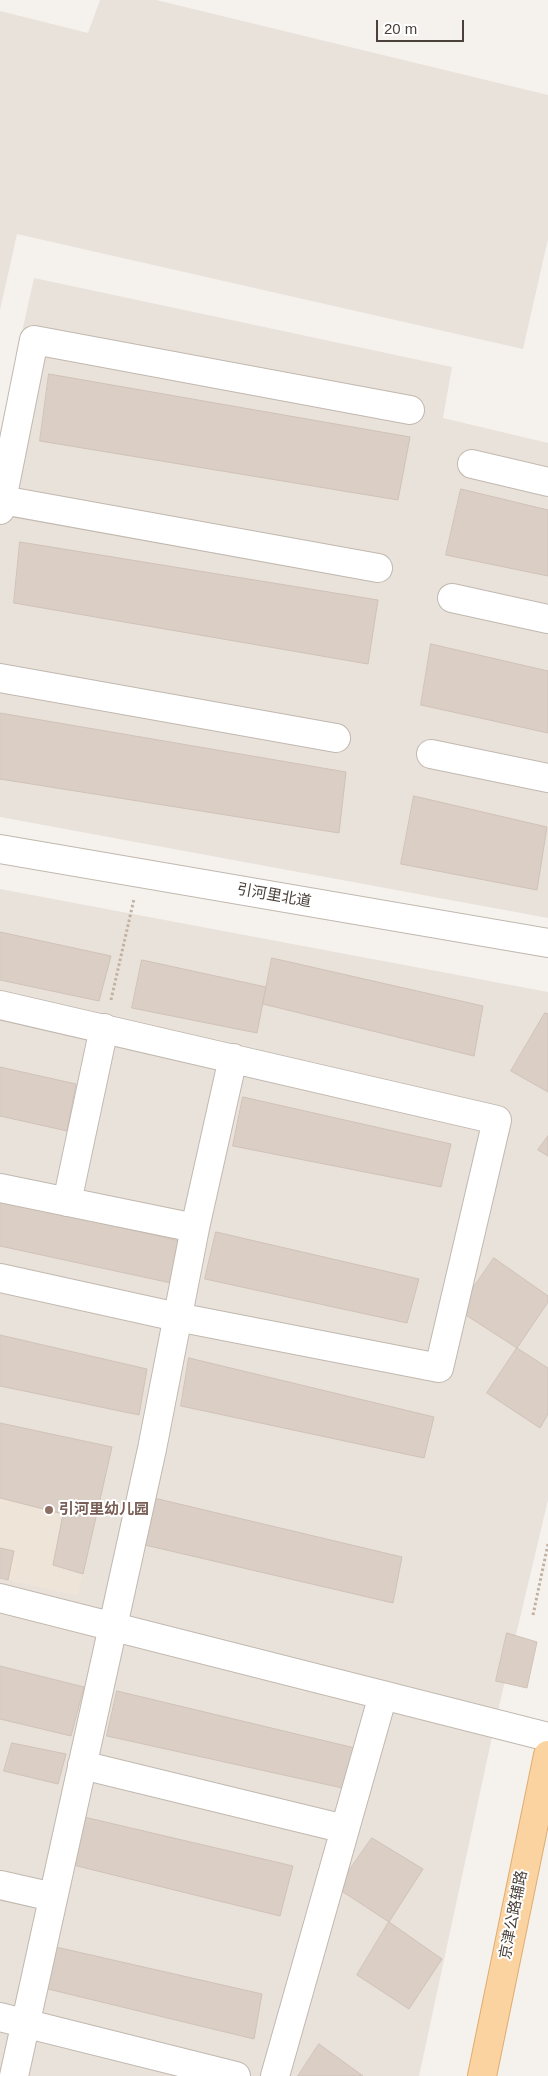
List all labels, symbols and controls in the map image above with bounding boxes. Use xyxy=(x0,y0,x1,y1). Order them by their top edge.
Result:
scale bar xyxy=(378,10,466,42)
text: 20 m xyxy=(384,20,417,37)
street label: 引河里北道 xyxy=(236,881,312,911)
place label: 引河里幼儿园 xyxy=(59,1501,149,1519)
marker: 引河里幼儿园 xyxy=(43,1504,55,1516)
street label: 京津公路辅路 xyxy=(497,1869,531,1961)

